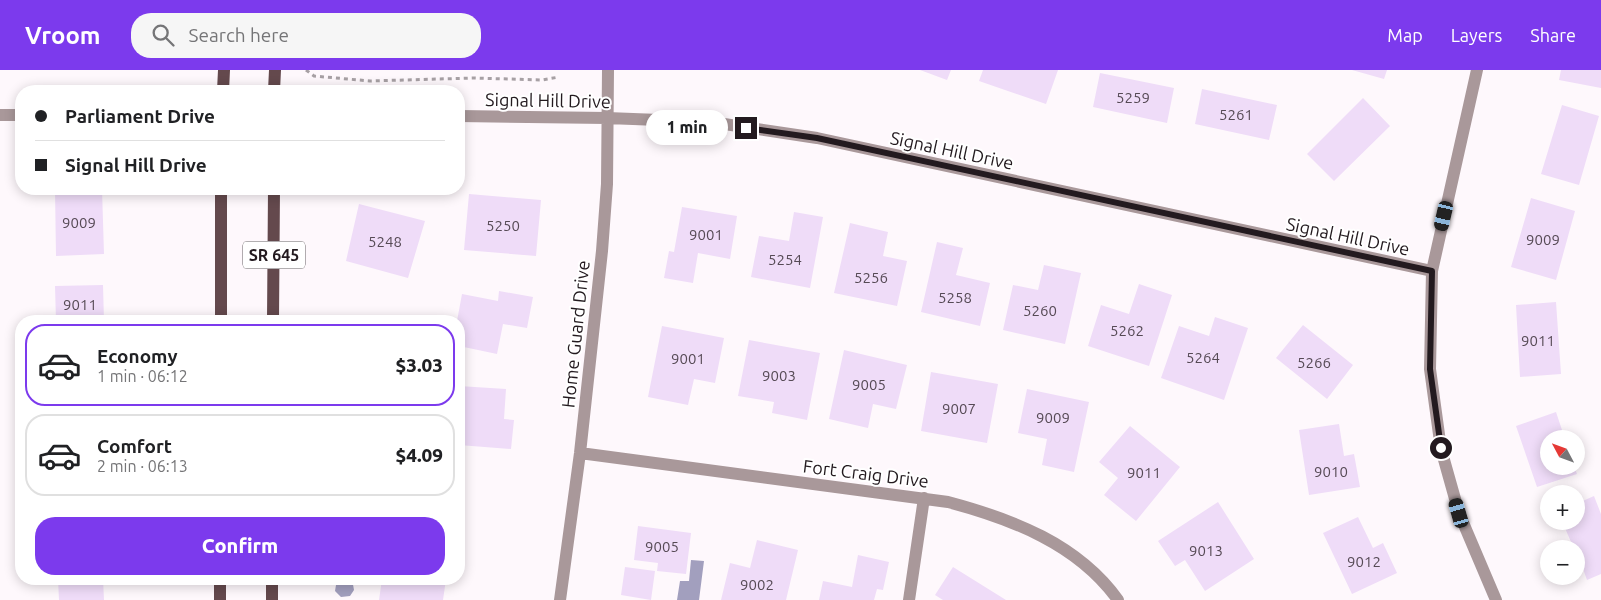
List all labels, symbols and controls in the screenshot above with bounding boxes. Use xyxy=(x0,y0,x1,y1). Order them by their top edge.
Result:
search box xyxy=(131,13,481,58)
icon: search xyxy=(149,21,177,49)
text: Vroom xyxy=(25,22,101,49)
text: Search here xyxy=(189,24,289,46)
text: Map xyxy=(1387,25,1423,45)
text: Layers xyxy=(1451,25,1502,45)
text: Share xyxy=(1530,25,1576,45)
street label: Signal Hill Drive xyxy=(485,89,611,111)
house number: 5259 xyxy=(1116,89,1150,106)
text: Parliament Drive xyxy=(65,105,215,127)
house number: 5261 xyxy=(1219,106,1253,123)
callout: 1 min xyxy=(646,110,728,146)
route end xyxy=(735,117,757,139)
text: 1 min xyxy=(667,118,707,136)
street label: Signal Hill Drive xyxy=(889,127,1015,173)
text: Signal Hill Drive xyxy=(65,154,207,176)
car xyxy=(1433,200,1454,232)
street label: Signal Hill Drive xyxy=(1285,213,1411,259)
house number: 9009 xyxy=(62,214,96,231)
house number: 5250 xyxy=(486,217,520,234)
house number: 9001 xyxy=(689,226,723,243)
house number: 9009 xyxy=(1526,231,1560,248)
house number: 5248 xyxy=(368,233,402,250)
road number: SR 645 xyxy=(243,242,305,268)
house number: 5254 xyxy=(768,251,802,268)
street label: Home Guard Drive xyxy=(557,259,593,409)
house number: 5256 xyxy=(854,269,888,286)
house number: 5258 xyxy=(938,289,972,306)
house number: 9011 xyxy=(63,296,97,313)
house number: 5260 xyxy=(1023,302,1057,319)
house number: 5262 xyxy=(1110,322,1144,339)
house number: 9011 xyxy=(1521,332,1555,349)
icon: car xyxy=(37,343,82,388)
text: Economy xyxy=(97,345,178,367)
house number: 5264 xyxy=(1186,349,1220,366)
house number: 9001 xyxy=(671,350,705,367)
text: $3.03 xyxy=(395,354,443,376)
house number: 5266 xyxy=(1297,354,1331,371)
text: 1 min · 06:12 xyxy=(97,367,188,385)
house number: 9003 xyxy=(762,367,796,384)
house number: 9005 xyxy=(852,376,886,393)
house number: 9007 xyxy=(942,400,976,417)
house number: 9009 xyxy=(1036,409,1070,426)
north arrow xyxy=(1540,430,1585,475)
map controls xyxy=(1540,430,1585,585)
icon: car xyxy=(37,433,82,478)
text: Comfort xyxy=(97,435,172,457)
route start xyxy=(1430,437,1452,459)
text: $4.09 xyxy=(395,444,443,466)
street label: Fort Craig Drive xyxy=(802,455,930,491)
text: 2 min · 06:13 xyxy=(97,457,188,475)
house number: 9010 xyxy=(1314,463,1348,480)
house number: 9011 xyxy=(1127,464,1161,481)
button: + xyxy=(1540,485,1585,530)
car xyxy=(1447,497,1470,529)
button: Confirm xyxy=(35,517,445,575)
house number: 9005 xyxy=(645,538,679,555)
button: − xyxy=(1540,540,1585,585)
house number: 9013 xyxy=(1189,542,1223,559)
house number: 9012 xyxy=(1347,553,1381,570)
house number: 9002 xyxy=(740,576,774,593)

